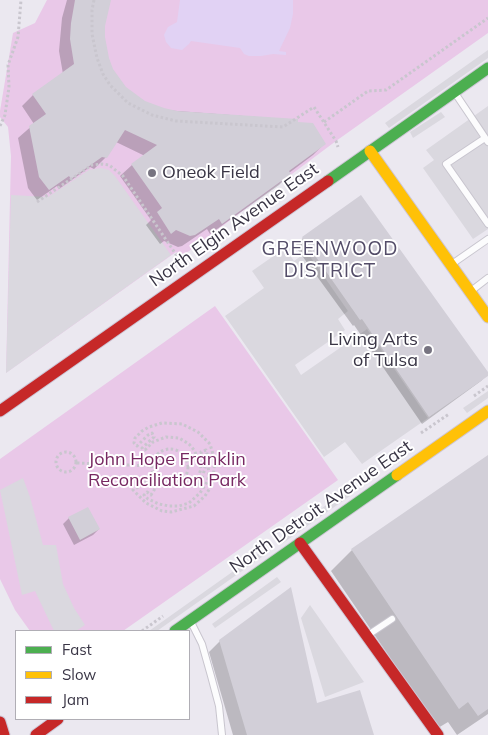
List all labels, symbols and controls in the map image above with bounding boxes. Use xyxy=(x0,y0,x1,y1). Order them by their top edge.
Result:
street label: North Elgin Avenue East xyxy=(145,158,323,292)
place label: Oneok Field xyxy=(162,162,260,184)
marker: Oneok Field xyxy=(146,167,158,179)
district label: GREENWOOD DISTRICT xyxy=(260,238,400,282)
place label: Living Arts of Tulsa xyxy=(328,329,418,372)
marker: Living Arts of Tulsa xyxy=(422,344,434,356)
street label: North Detroit Avenue East xyxy=(226,436,416,578)
park label: John Hope Franklin Reconciliation Park xyxy=(88,449,246,492)
legend xyxy=(15,630,190,720)
text: Fast xyxy=(62,640,92,659)
text: Slow xyxy=(62,665,96,684)
text: Jam xyxy=(62,690,89,709)

